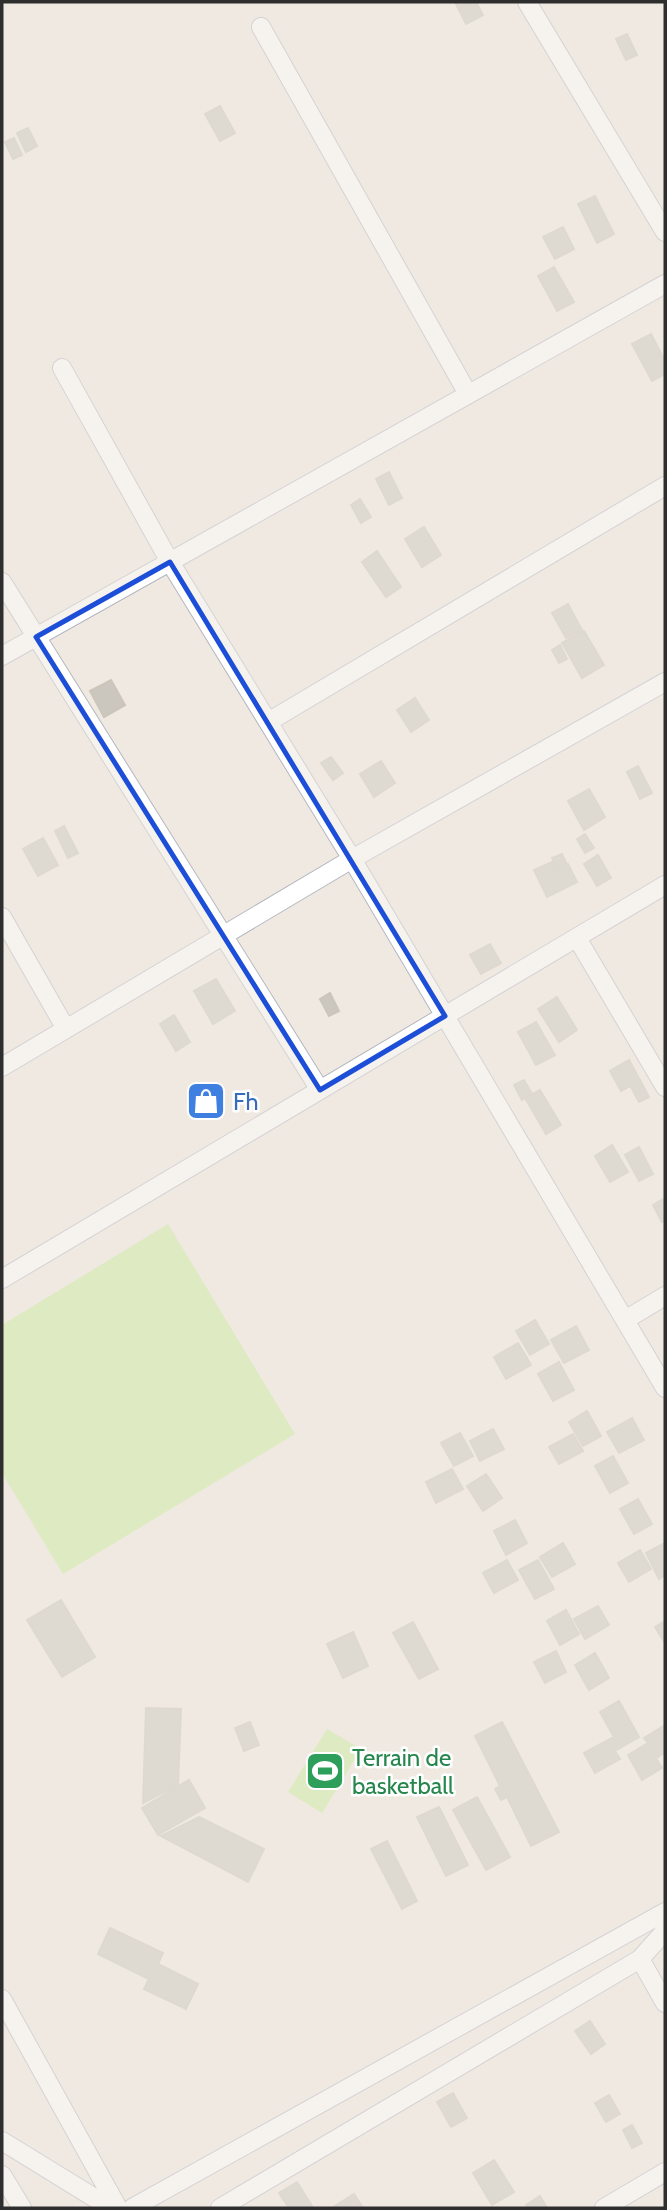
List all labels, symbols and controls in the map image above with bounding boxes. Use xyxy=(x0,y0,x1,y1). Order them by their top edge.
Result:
shop icon: Fh xyxy=(185,1080,227,1122)
place label: Fh xyxy=(233,1087,258,1116)
place label: Terrain de basketball xyxy=(352,1743,454,1800)
sports icon: Terrain de basketball xyxy=(304,1750,346,1792)

